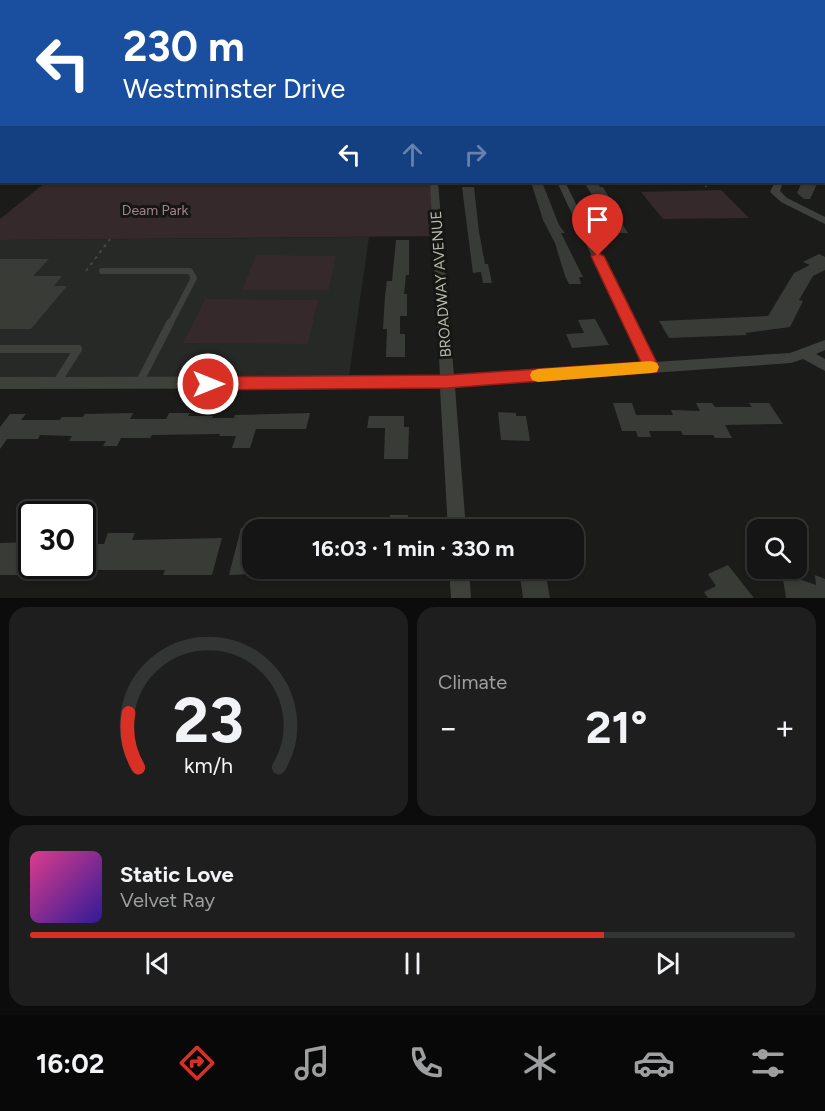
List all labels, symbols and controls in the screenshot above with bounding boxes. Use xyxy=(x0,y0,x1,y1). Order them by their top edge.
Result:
text: 230 m xyxy=(123,21,245,72)
icon: left xyxy=(24,24,102,102)
text: Westminster Drive xyxy=(123,72,345,105)
icon: left xyxy=(333,138,366,171)
icon: ahead xyxy=(396,138,429,171)
icon: right xyxy=(459,138,492,171)
pin xyxy=(572,194,623,256)
park label: Deam Park xyxy=(122,202,188,219)
icon: arrive xyxy=(581,203,614,236)
street label: BROADWAY AVENUE xyxy=(427,210,455,358)
position arrow xyxy=(176,352,240,416)
speed limit sign: 30 xyxy=(18,501,96,579)
map controls xyxy=(747,519,807,579)
button: search xyxy=(747,519,807,579)
text: 16:03 · 1 min · 330 m xyxy=(312,535,514,562)
text: Climate xyxy=(438,670,507,694)
text: 23 xyxy=(173,683,244,758)
text: 21° xyxy=(585,700,648,754)
text: − xyxy=(438,708,459,747)
text: + xyxy=(774,708,795,747)
text: km/h xyxy=(184,754,233,779)
text: Static Love xyxy=(120,861,234,888)
text: Velvet Ray xyxy=(120,888,215,912)
icon: previous xyxy=(141,947,174,980)
icon: pause xyxy=(396,947,429,980)
icon: next xyxy=(651,947,684,980)
icon: directions xyxy=(176,1042,218,1084)
icon: music xyxy=(291,1042,333,1084)
icon: phone xyxy=(405,1042,447,1084)
icon: climate xyxy=(519,1042,561,1084)
icon: car xyxy=(633,1042,675,1084)
icon: filters xyxy=(747,1042,789,1084)
text: 16:02 xyxy=(36,1047,104,1080)

